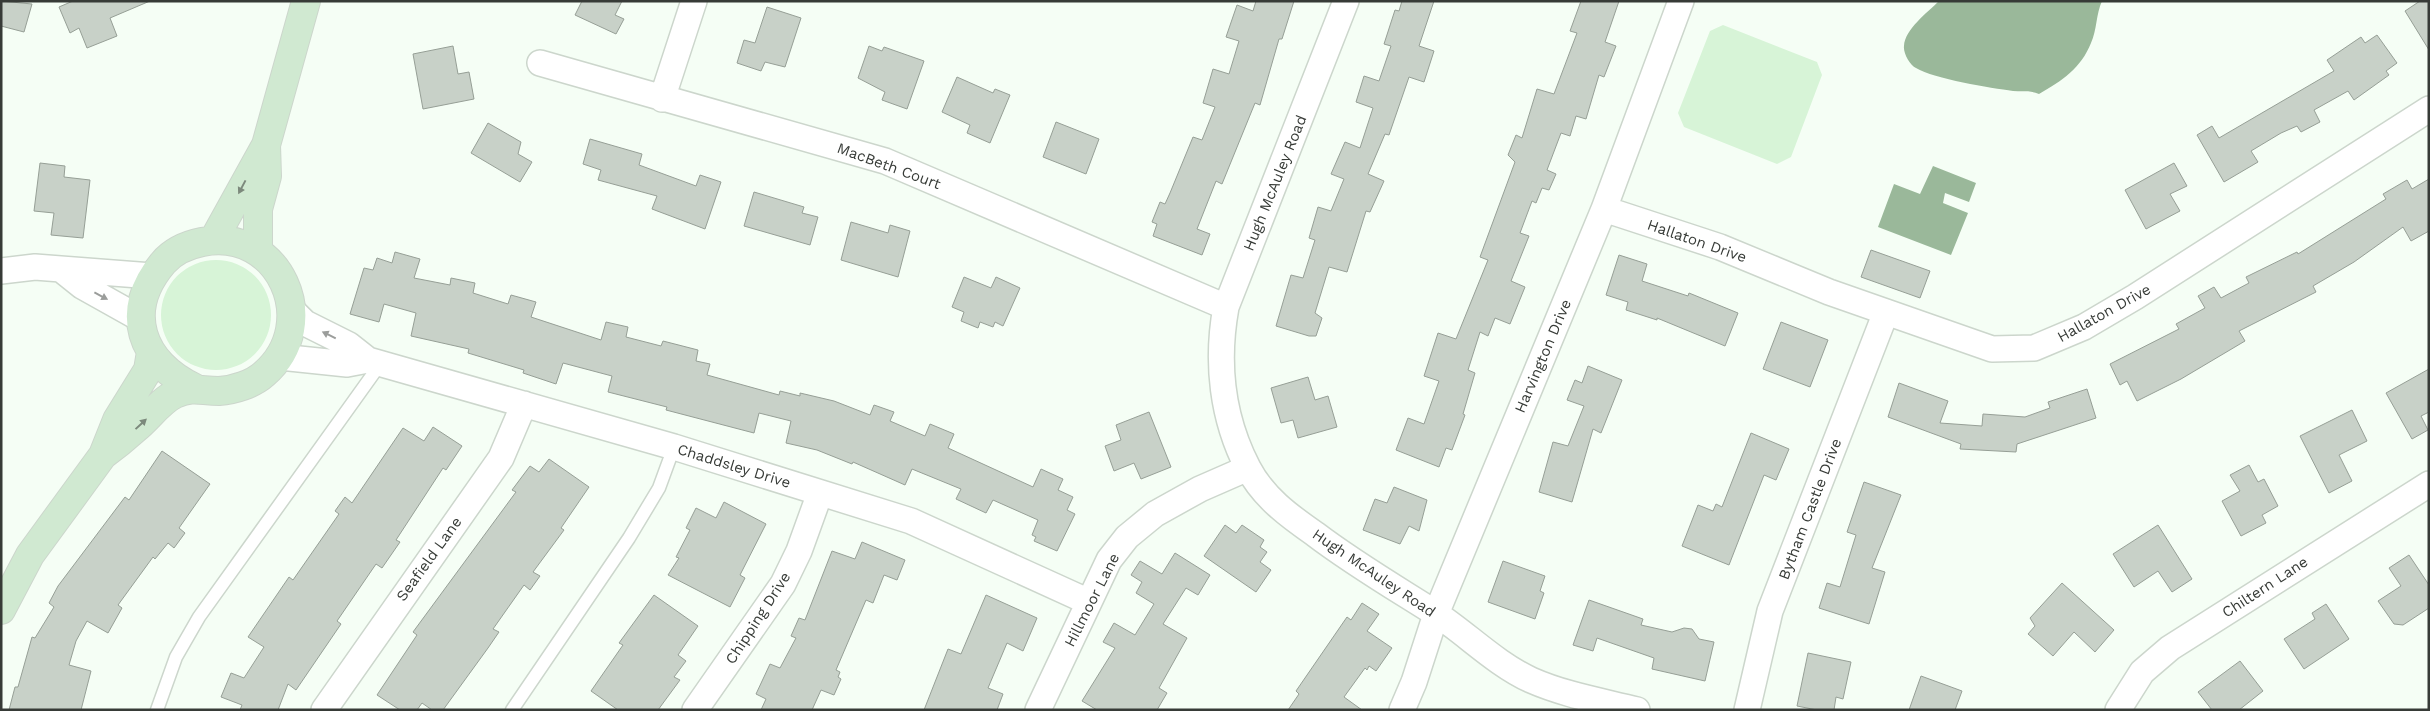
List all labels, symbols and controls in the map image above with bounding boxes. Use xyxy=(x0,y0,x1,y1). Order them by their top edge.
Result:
street label: Hugh McAuley Road xyxy=(1240,113,1310,253)
street label: MacBeth Court xyxy=(835,139,944,193)
one-way arrow xyxy=(238,180,246,195)
street label: Hallaton Drive xyxy=(1645,216,1749,266)
street label: Hallaton Drive xyxy=(2054,280,2154,346)
one-way arrow xyxy=(93,292,108,300)
street label: Harvington Drive xyxy=(1511,297,1575,415)
one-way arrow xyxy=(322,331,337,339)
one-way arrow xyxy=(134,419,147,430)
street label: Bytham Castle Drive xyxy=(1775,436,1845,582)
street label: Chaddsley Drive xyxy=(675,440,793,492)
street label: Seafield Lane xyxy=(392,513,466,605)
street label: Hugh McAuley Road xyxy=(1309,525,1439,621)
street label: Hillmoor Lane xyxy=(1061,550,1123,650)
street label: Chiltern Lane xyxy=(2219,553,2311,621)
street label: Chipping Drive xyxy=(722,569,794,667)

